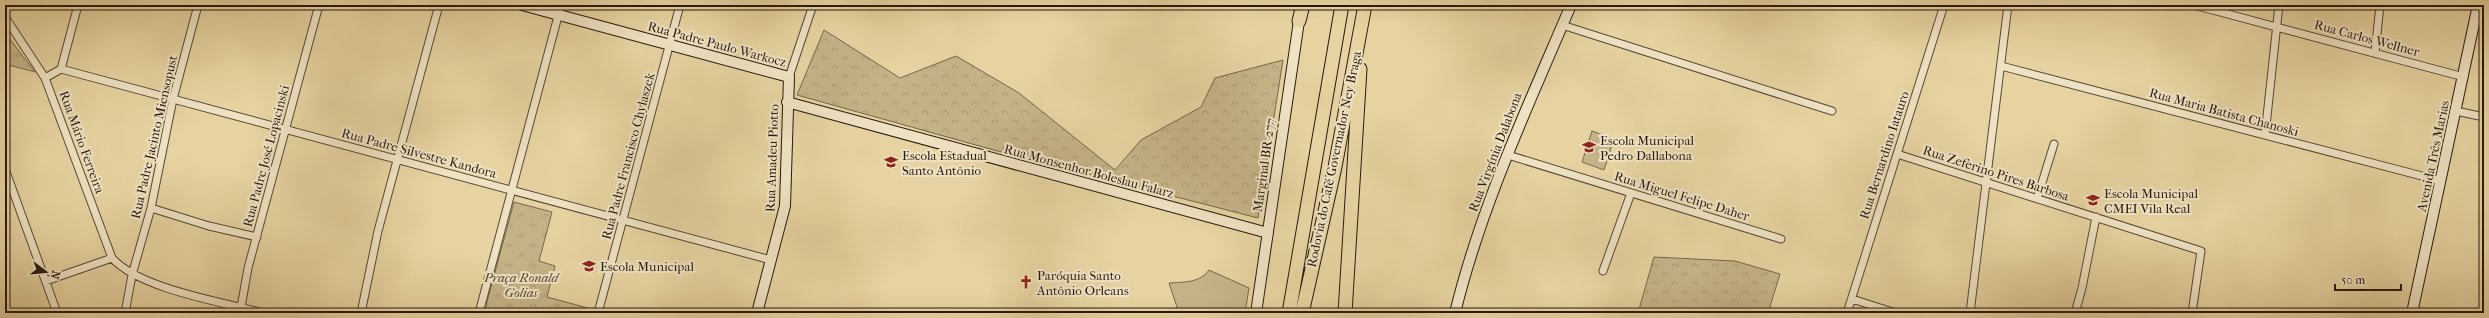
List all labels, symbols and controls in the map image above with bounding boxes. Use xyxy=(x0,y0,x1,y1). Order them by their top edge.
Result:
street label: Rua Carlos Wellner xyxy=(2313,17,2422,59)
street label: Rua Padre Paulo Warkocz xyxy=(646,18,788,70)
street label: Rodovia do Café Governador Ney Braga xyxy=(1304,49,1364,269)
street label: Rua Padre Jacinto Miensopust xyxy=(128,53,180,220)
street label: Rua Padre Francisco Chylaszek xyxy=(598,71,658,241)
street label: Rua Padre José Lopacinski xyxy=(240,83,292,229)
street label: Rua Maria Batista Chanoski xyxy=(2148,85,2301,139)
street label: Rua Mário Ferreira xyxy=(56,89,108,196)
street label: Rua Virgínia Dalabona xyxy=(1465,89,1525,214)
street label: Rua Bernardino Iatauro xyxy=(1856,89,1912,221)
street label: Avenida Três Marias xyxy=(2414,99,2452,214)
street label: Rua Amadeu Piotto xyxy=(763,103,781,212)
street label: Marginal BR-277 xyxy=(1250,117,1278,213)
street label: Rua Padre Silvestre Kandora xyxy=(340,125,499,181)
place label: Escola Municipal Pedro Dallabona xyxy=(1600,133,1694,163)
school or university icon: Escola Municipal Pedro Dallabona xyxy=(1581,139,1597,155)
street label: Rua Monsenhor Boleslau Falarz xyxy=(1002,141,1176,201)
street label: Rua Zeferino Pires Barbosa xyxy=(1921,142,2072,204)
place label: Escola Estadual Santo Antônio xyxy=(902,148,987,178)
school or university icon: Escola Estadual Santo Antônio xyxy=(883,154,899,170)
street label: Rua Miguel Felipe Daher xyxy=(1613,168,1752,224)
place label: Escola Municipal CMEI Vila Real xyxy=(2104,186,2198,216)
school or university icon: Escola Municipal CMEI Vila Real xyxy=(2085,192,2101,208)
north arrow xyxy=(26,252,66,292)
school or university icon: Escola Municipal xyxy=(581,258,597,274)
place label: Escola Municipal xyxy=(600,259,694,274)
scale bar xyxy=(2335,266,2401,292)
place label: Paróquia Santo Antônio Orleans xyxy=(1036,268,1129,298)
text: N xyxy=(48,269,63,281)
park label: Praça Ronald Golias xyxy=(483,270,560,300)
text: 50 m xyxy=(2341,273,2365,287)
church icon: Paróquia Santo Antônio Orleans xyxy=(1018,274,1034,290)

